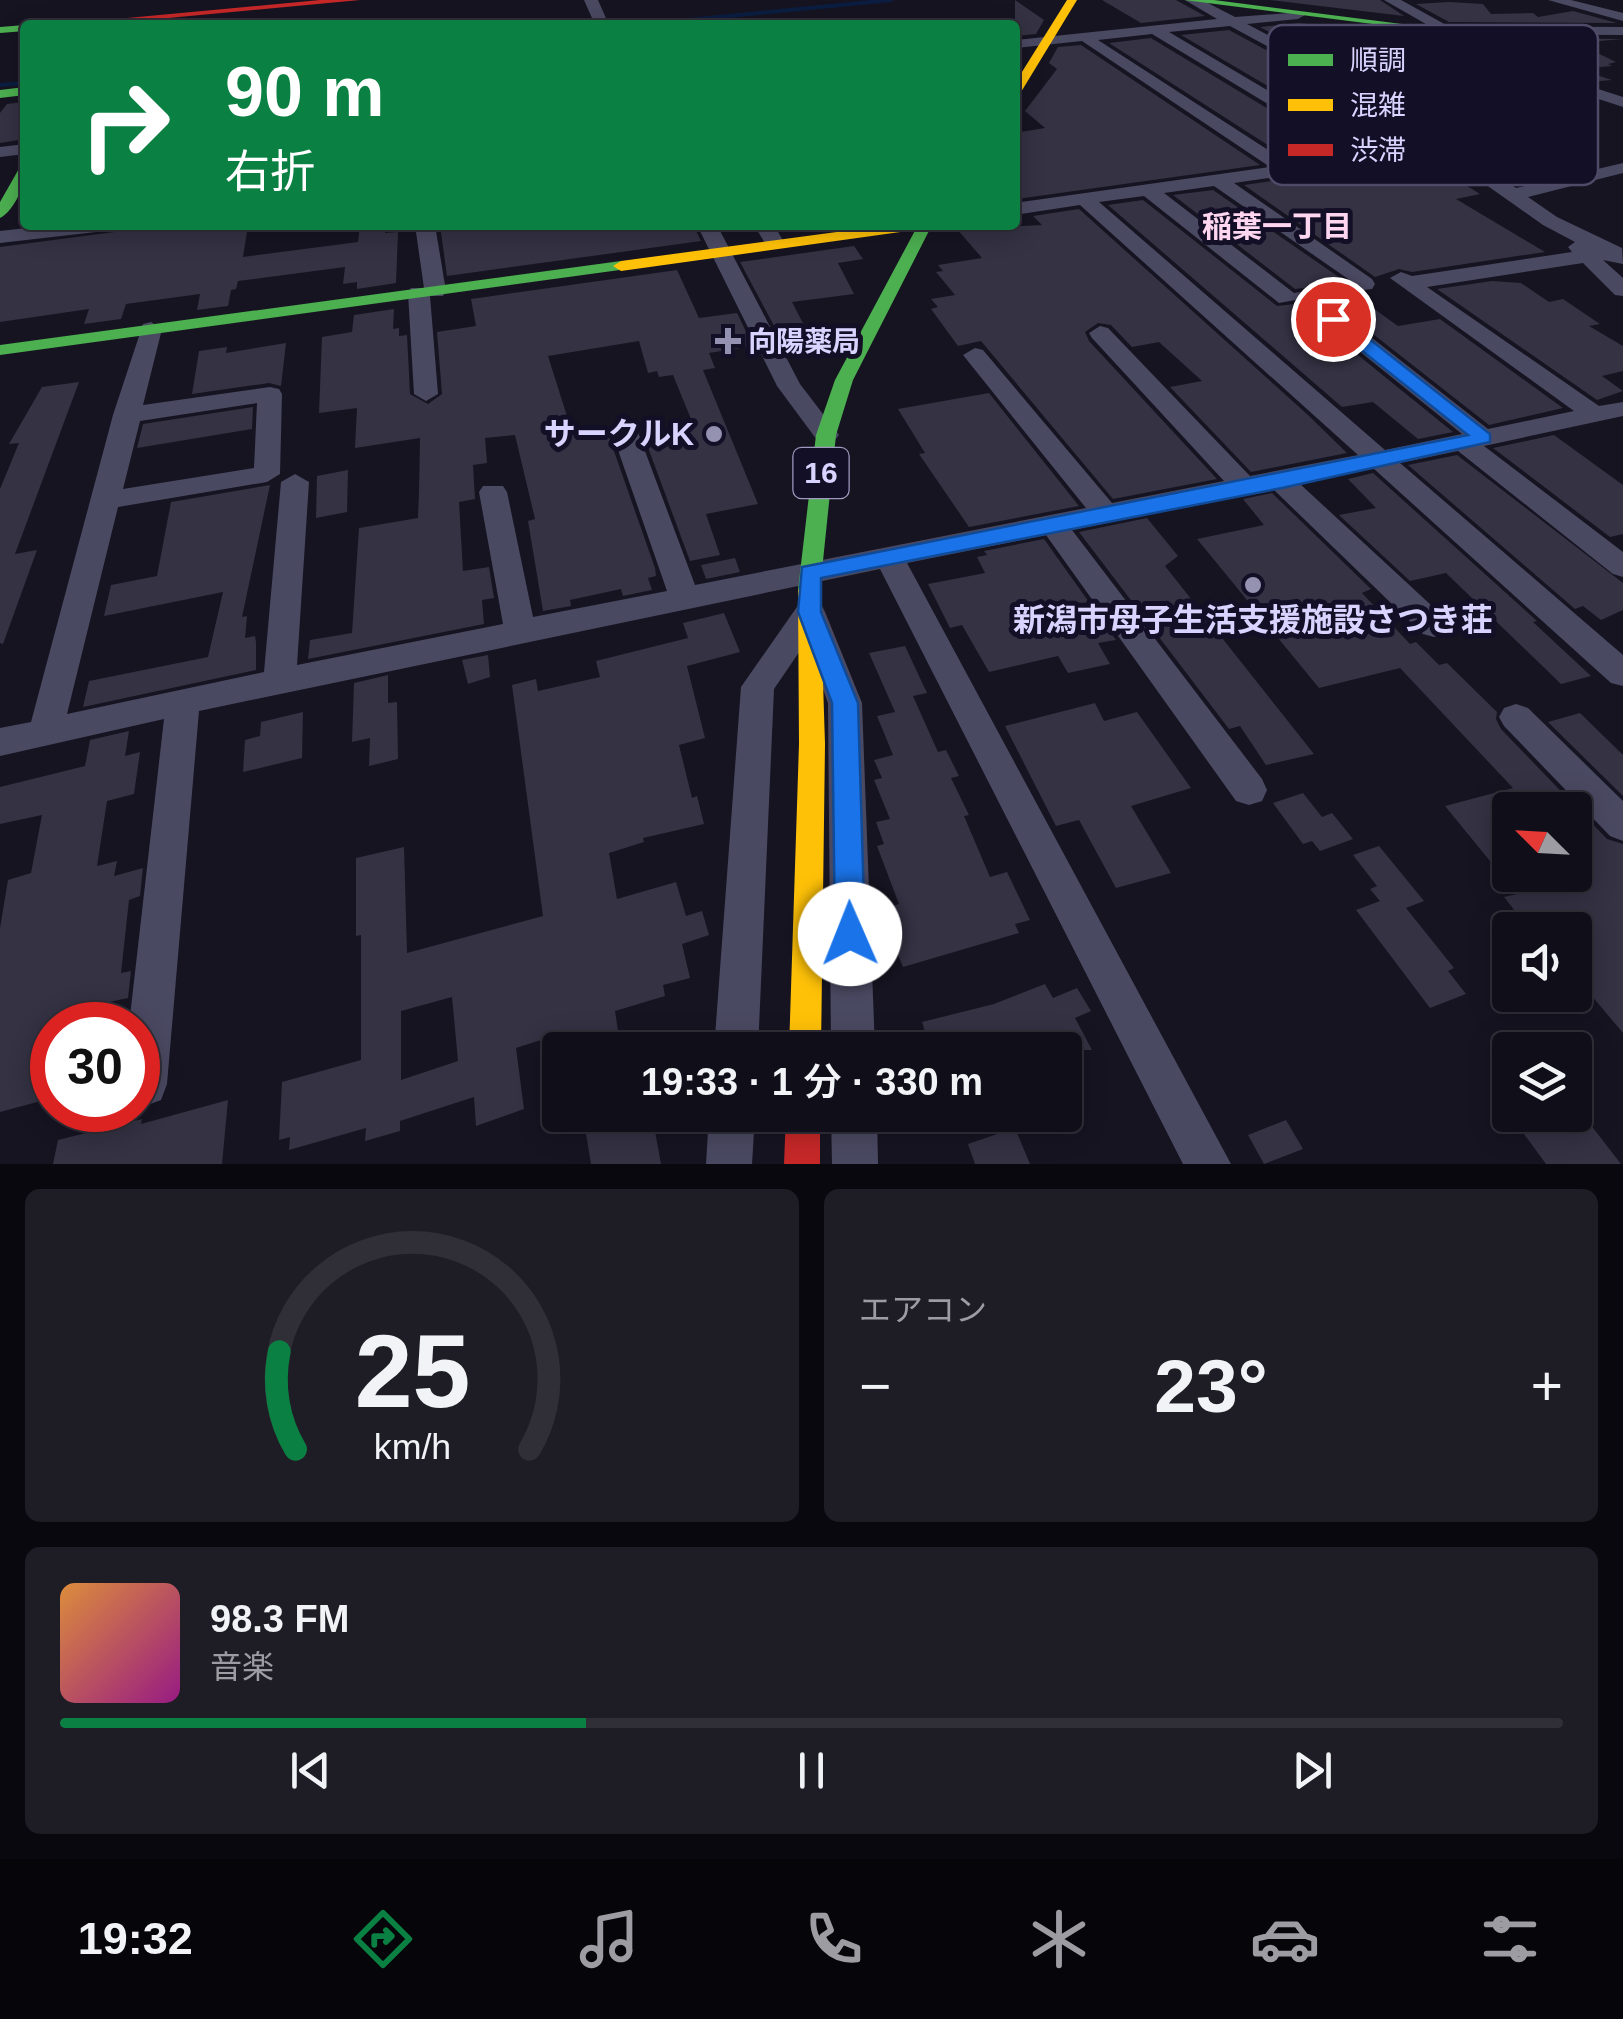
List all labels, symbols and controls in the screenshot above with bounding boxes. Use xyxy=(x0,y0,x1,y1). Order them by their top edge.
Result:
legend xyxy=(1268,25,1598,185)
text: 順調 xyxy=(1350,45,1406,76)
text: 90 m xyxy=(225,53,385,131)
icon: right xyxy=(60,60,190,190)
text: 混雑 xyxy=(1350,90,1406,121)
text: 渋滞 xyxy=(1350,135,1406,166)
text: 右折 xyxy=(225,146,315,197)
district label: 稲葉一丁目 xyxy=(1202,210,1352,243)
pin xyxy=(1291,277,1376,362)
icon: arrive xyxy=(1306,292,1361,347)
place label: 向陽薬局 xyxy=(748,326,860,357)
marker: 向陽薬局 xyxy=(717,330,739,352)
place label: サークルK xyxy=(544,416,694,452)
marker: サークルK xyxy=(703,423,725,445)
road number: 16 xyxy=(794,448,848,498)
marker: 新潟市母子生活支援施設さつき荘 xyxy=(1242,574,1264,596)
place label: 新潟市母子生活支援施設さつき荘 xyxy=(1013,602,1493,638)
north arrow xyxy=(1492,792,1592,892)
map controls xyxy=(1492,792,1592,1132)
position arrow xyxy=(798,882,902,986)
button: sound xyxy=(1492,912,1592,1012)
speed limit sign: 30 xyxy=(30,1002,160,1132)
button: layers xyxy=(1492,1032,1592,1132)
text: 19:33 · 1 分 · 330 m xyxy=(641,1061,983,1103)
text: エアコン xyxy=(859,1292,987,1328)
text: 25 xyxy=(354,1313,470,1429)
text: 23° xyxy=(1154,1344,1268,1428)
text: − xyxy=(859,1355,891,1417)
text: + xyxy=(1531,1355,1563,1417)
text: km/h xyxy=(373,1427,451,1467)
text: 98.3 FM xyxy=(210,1598,349,1640)
text: 音楽 xyxy=(210,1649,274,1685)
icon: previous xyxy=(283,1743,338,1798)
icon: pause xyxy=(784,1743,839,1798)
icon: next xyxy=(1285,1743,1340,1798)
icon: directions xyxy=(348,1904,418,1974)
icon: music xyxy=(574,1904,644,1974)
icon: phone xyxy=(799,1904,869,1974)
icon: climate xyxy=(1024,1904,1094,1974)
icon: car xyxy=(1250,1904,1320,1974)
icon: filters xyxy=(1475,1904,1545,1974)
text: 19:32 xyxy=(78,1913,193,1964)

